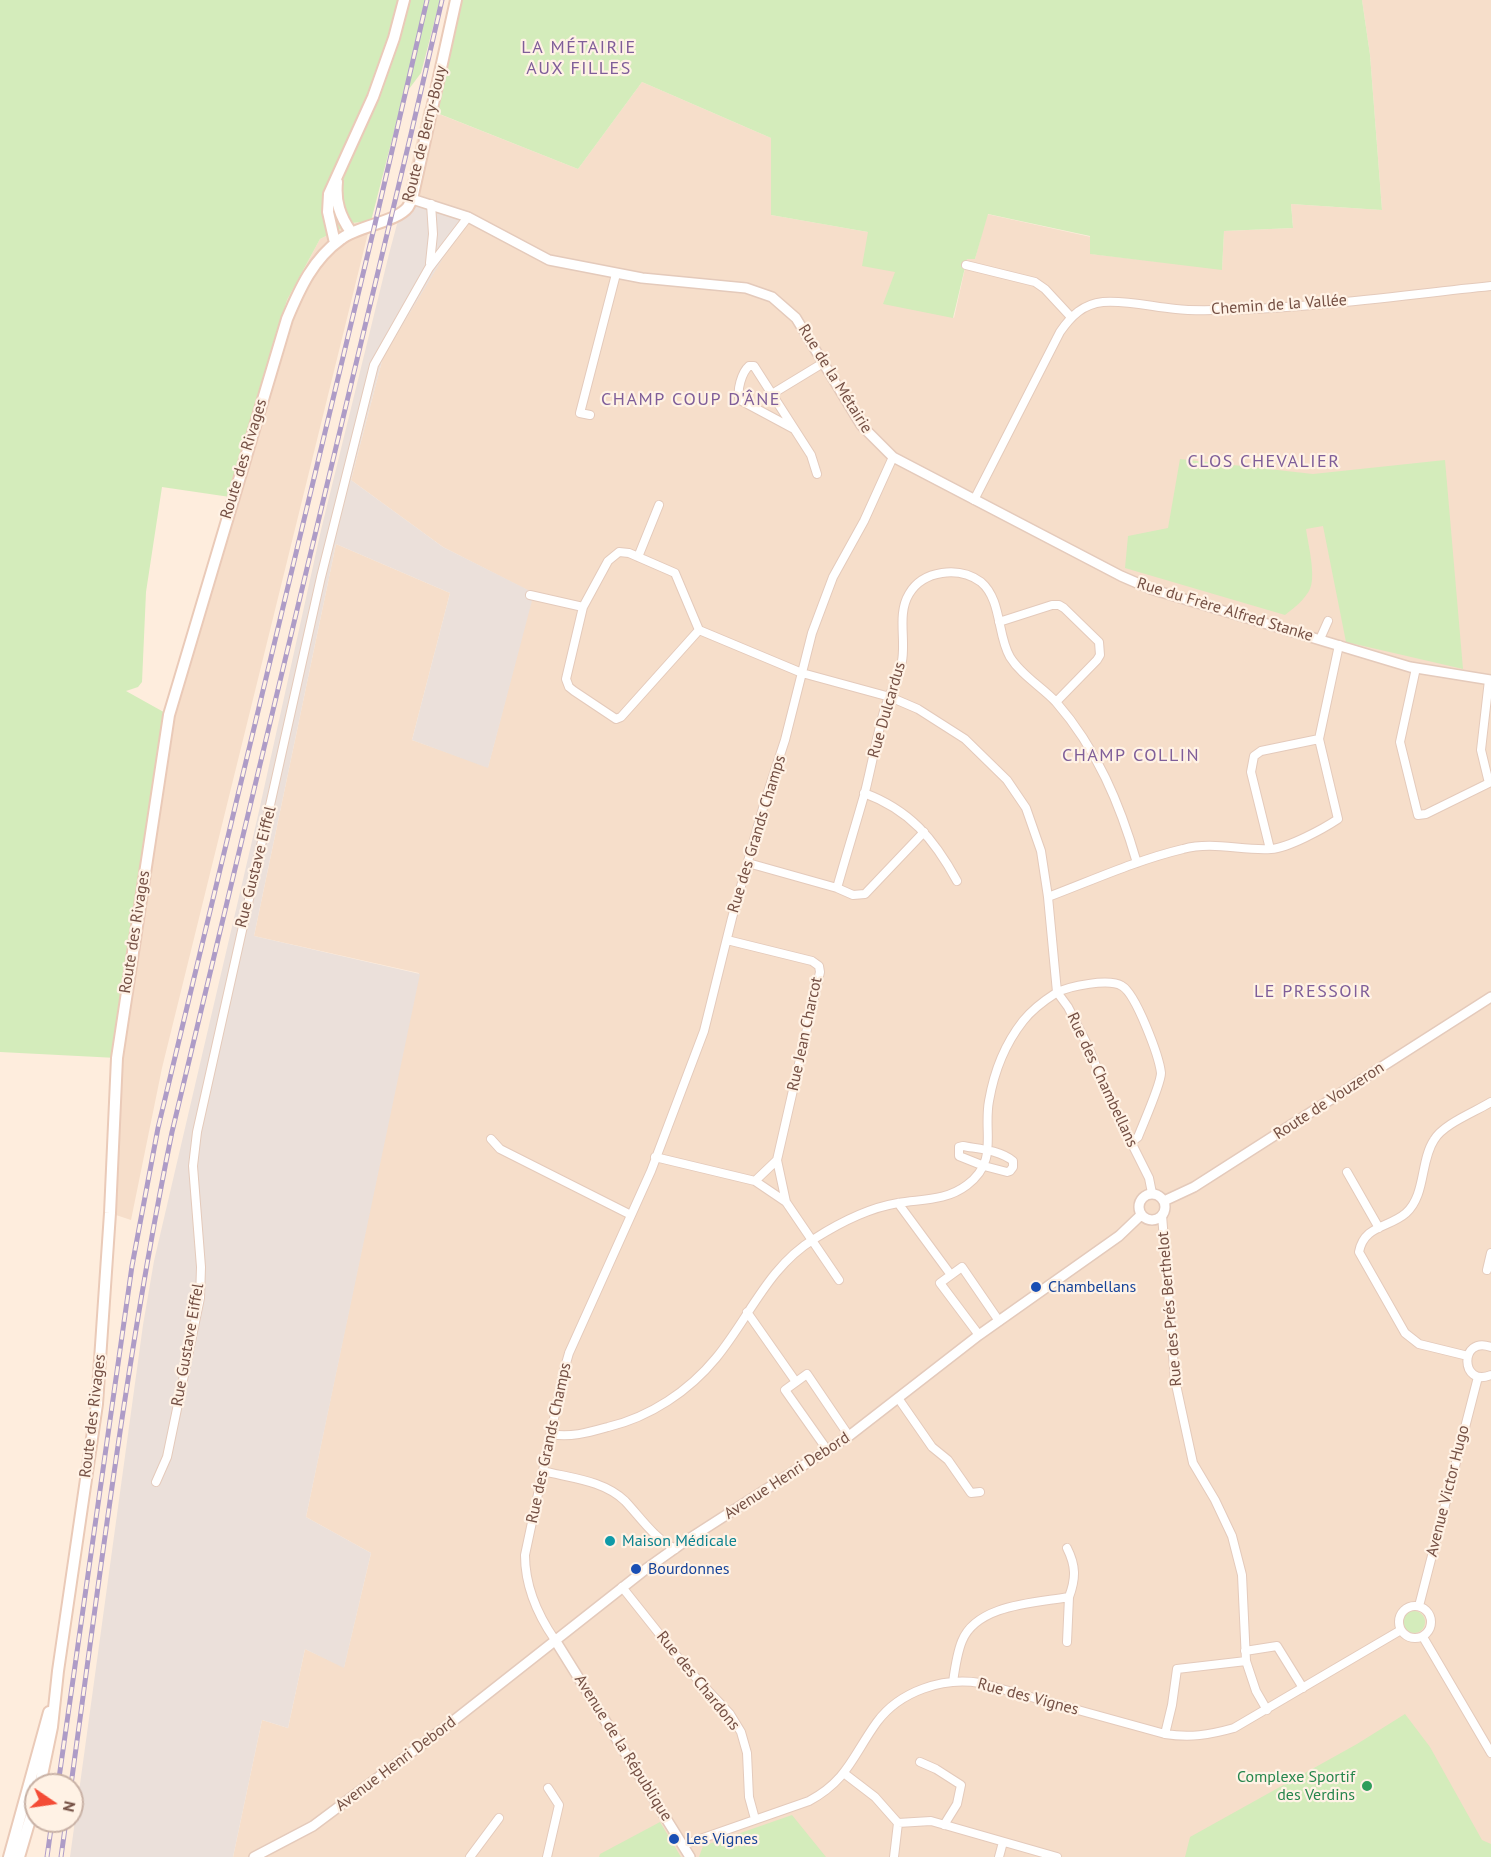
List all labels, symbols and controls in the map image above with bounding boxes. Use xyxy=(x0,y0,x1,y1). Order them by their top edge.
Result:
district label: LA MÉTAIRIE AUX FILLES xyxy=(521,37,637,80)
street label: Route de Berry-Bouy xyxy=(399,64,451,204)
street label: Chemin de la Vallée xyxy=(1211,291,1347,319)
street label: Rue de la Métairie xyxy=(794,321,876,437)
district label: CHAMP COUP D'ÂNE xyxy=(601,389,781,411)
street label: Route des Rivages xyxy=(217,397,271,521)
district label: CLOS CHEVALIER xyxy=(1188,451,1340,473)
street label: Rue du Frère Alfred Stanke xyxy=(1135,574,1315,646)
street label: Rue Dulcardus xyxy=(864,660,910,760)
district label: CHAMP COLLIN xyxy=(1062,745,1200,767)
street label: Rue des Grands Champs xyxy=(724,753,790,915)
street label: Rue Gustave Eiffel xyxy=(232,804,280,930)
street label: Route des Rivages xyxy=(116,869,154,995)
street label: Rue Jean Charcot xyxy=(784,975,826,1093)
district label: LE PRESSOIR xyxy=(1254,981,1372,1003)
street label: Rue des Chambellans xyxy=(1062,1010,1142,1150)
street label: Route de Vouzeron xyxy=(1270,1058,1388,1144)
street label: Rue des Prés Berthelot xyxy=(1154,1231,1186,1387)
place label: Chambellans xyxy=(1048,1277,1136,1297)
marker: Chambellans xyxy=(1029,1280,1043,1294)
street label: Rue Gustave Eiffel xyxy=(168,1282,208,1408)
street label: Route des Rivages xyxy=(76,1353,110,1479)
street label: Rue des Grands Champs xyxy=(523,1361,575,1525)
street label: Avenue Victor Hugo xyxy=(1422,1423,1474,1559)
street label: Avenue Henri Debord xyxy=(721,1428,853,1524)
place label: Maison Médicale xyxy=(622,1531,737,1551)
marker: Maison Médicale xyxy=(603,1534,617,1548)
place label: Bourdonnes xyxy=(648,1559,730,1579)
marker: Bourdonnes xyxy=(629,1562,643,1576)
street label: Rue des Chardons xyxy=(652,1628,744,1734)
street label: Avenue de la République xyxy=(570,1671,676,1825)
street label: Rue des Vignes xyxy=(975,1674,1081,1720)
street label: Avenue Henri Debord xyxy=(332,1712,460,1816)
place label: Complexe Sportif des Verdins xyxy=(1237,1767,1355,1805)
north arrow xyxy=(24,1773,84,1833)
marker: Complexe Sportif des Verdins xyxy=(1360,1779,1374,1793)
text: N xyxy=(59,1799,81,1814)
place label: Les Vignes xyxy=(686,1829,758,1849)
marker: Les Vignes xyxy=(667,1832,681,1846)

